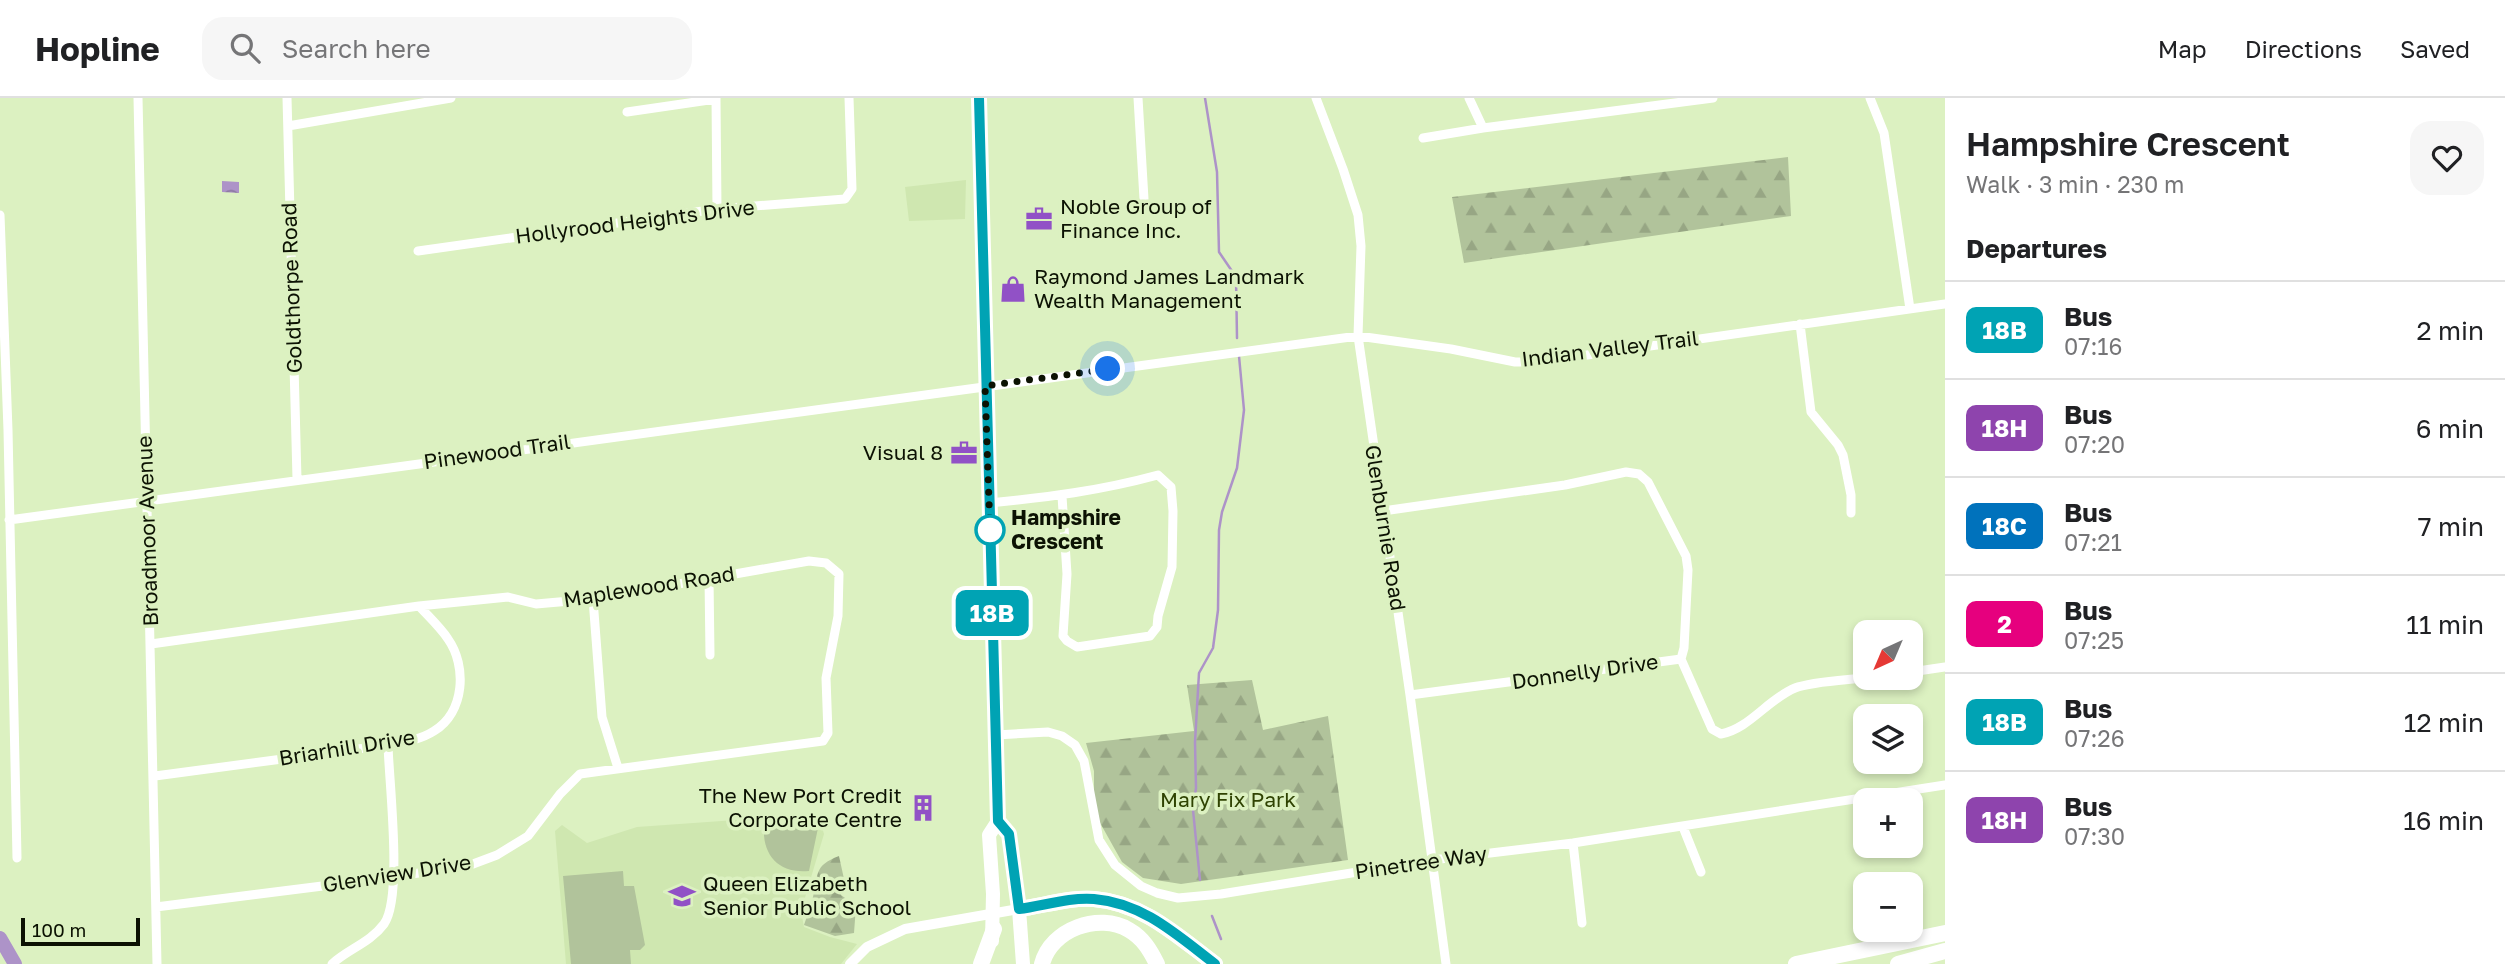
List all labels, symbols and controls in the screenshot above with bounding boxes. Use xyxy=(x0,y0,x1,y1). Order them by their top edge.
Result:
search box xyxy=(202,17,692,80)
text: Hopline xyxy=(35,29,160,68)
icon: search xyxy=(226,29,264,67)
text: Search here xyxy=(282,33,431,64)
text: Map xyxy=(2158,34,2207,63)
text: Directions xyxy=(2245,34,2362,63)
text: Saved xyxy=(2400,34,2470,63)
button: heart xyxy=(2410,121,2484,195)
text: Hampshire Crescent xyxy=(1966,124,2290,163)
text: Walk · 3 min · 230 m xyxy=(1966,170,2184,198)
street label: Hollyrood Heights Drive xyxy=(514,193,756,249)
place label: Noble Group of Finance Inc. xyxy=(1060,193,1212,243)
street label: Goldthorpe Road xyxy=(275,202,307,374)
office icon: Noble Group of Finance Inc. xyxy=(1024,204,1054,234)
text: Departures xyxy=(1966,233,2107,264)
place label: Raymond James Landmark Wealth Management xyxy=(1034,263,1305,313)
shop icon: Raymond James Landmark Wealth Management xyxy=(998,274,1028,304)
text: Bus xyxy=(2064,301,2112,332)
text: 18B xyxy=(1982,315,2027,344)
text: 2 min xyxy=(2416,315,2484,346)
street label: Indian Valley Trail xyxy=(1520,324,1700,372)
text: 07:16 xyxy=(2064,332,2122,360)
your location xyxy=(1090,351,1125,386)
text: Bus xyxy=(2064,399,2112,430)
text: 18H xyxy=(1982,413,2027,442)
text: 6 min xyxy=(2416,413,2484,444)
street label: Pinewood Trail xyxy=(422,428,572,474)
text: 07:20 xyxy=(2064,430,2125,458)
street label: Broadmoor Avenue xyxy=(131,435,163,627)
office icon: Visual 8 xyxy=(949,438,979,468)
place label: Visual 8 xyxy=(863,439,943,465)
street label: Glenburnie Road xyxy=(1360,443,1412,613)
text: Bus xyxy=(2064,497,2112,528)
place label: Hampshire Crescent xyxy=(1011,504,1121,554)
text: 18C xyxy=(1982,511,2027,540)
text: 7 min xyxy=(2418,511,2484,542)
marker: Hampshire Crescent xyxy=(975,515,1005,545)
text: 07:21 xyxy=(2064,528,2122,556)
street label: Maplewood Road xyxy=(561,560,736,612)
line badge: 18B xyxy=(952,590,1032,636)
text: Bus xyxy=(2064,595,2112,626)
text: 18B xyxy=(970,598,1014,627)
text: 2 xyxy=(1997,609,2012,638)
text: 11 min xyxy=(2406,609,2484,640)
north arrow xyxy=(1853,620,1923,690)
map controls xyxy=(1853,620,1923,942)
text: 07:25 xyxy=(2064,626,2124,654)
street label: Donnelly Drive xyxy=(1510,648,1660,694)
text: Bus xyxy=(2064,693,2112,724)
button: layers xyxy=(1853,704,1923,774)
text: 18B xyxy=(1982,707,2027,736)
text: 12 min xyxy=(2404,707,2484,738)
street label: Briarhill Drive xyxy=(277,723,417,771)
text: 07:26 xyxy=(2064,724,2125,752)
place label: The New Port Credit Corporate Centre xyxy=(699,782,902,832)
park label: Mary Fix Park xyxy=(1160,786,1296,812)
button: + xyxy=(1853,788,1923,858)
text: Bus xyxy=(2064,791,2112,822)
building icon: The New Port Credit Corporate Centre xyxy=(908,793,938,823)
text: 18H xyxy=(1982,805,2027,834)
text: 16 min xyxy=(2403,805,2484,836)
text: 07:30 xyxy=(2064,822,2125,850)
street label: Pinetree Way xyxy=(1353,840,1489,884)
street label: Glenview Drive xyxy=(321,848,473,898)
place label: Queen Elizabeth Senior Public School xyxy=(703,870,911,920)
button: − xyxy=(1853,872,1923,942)
school or university icon: Queen Elizabeth Senior Public School xyxy=(667,881,697,911)
scale bar xyxy=(21,915,140,947)
text: 100 m xyxy=(32,918,86,941)

